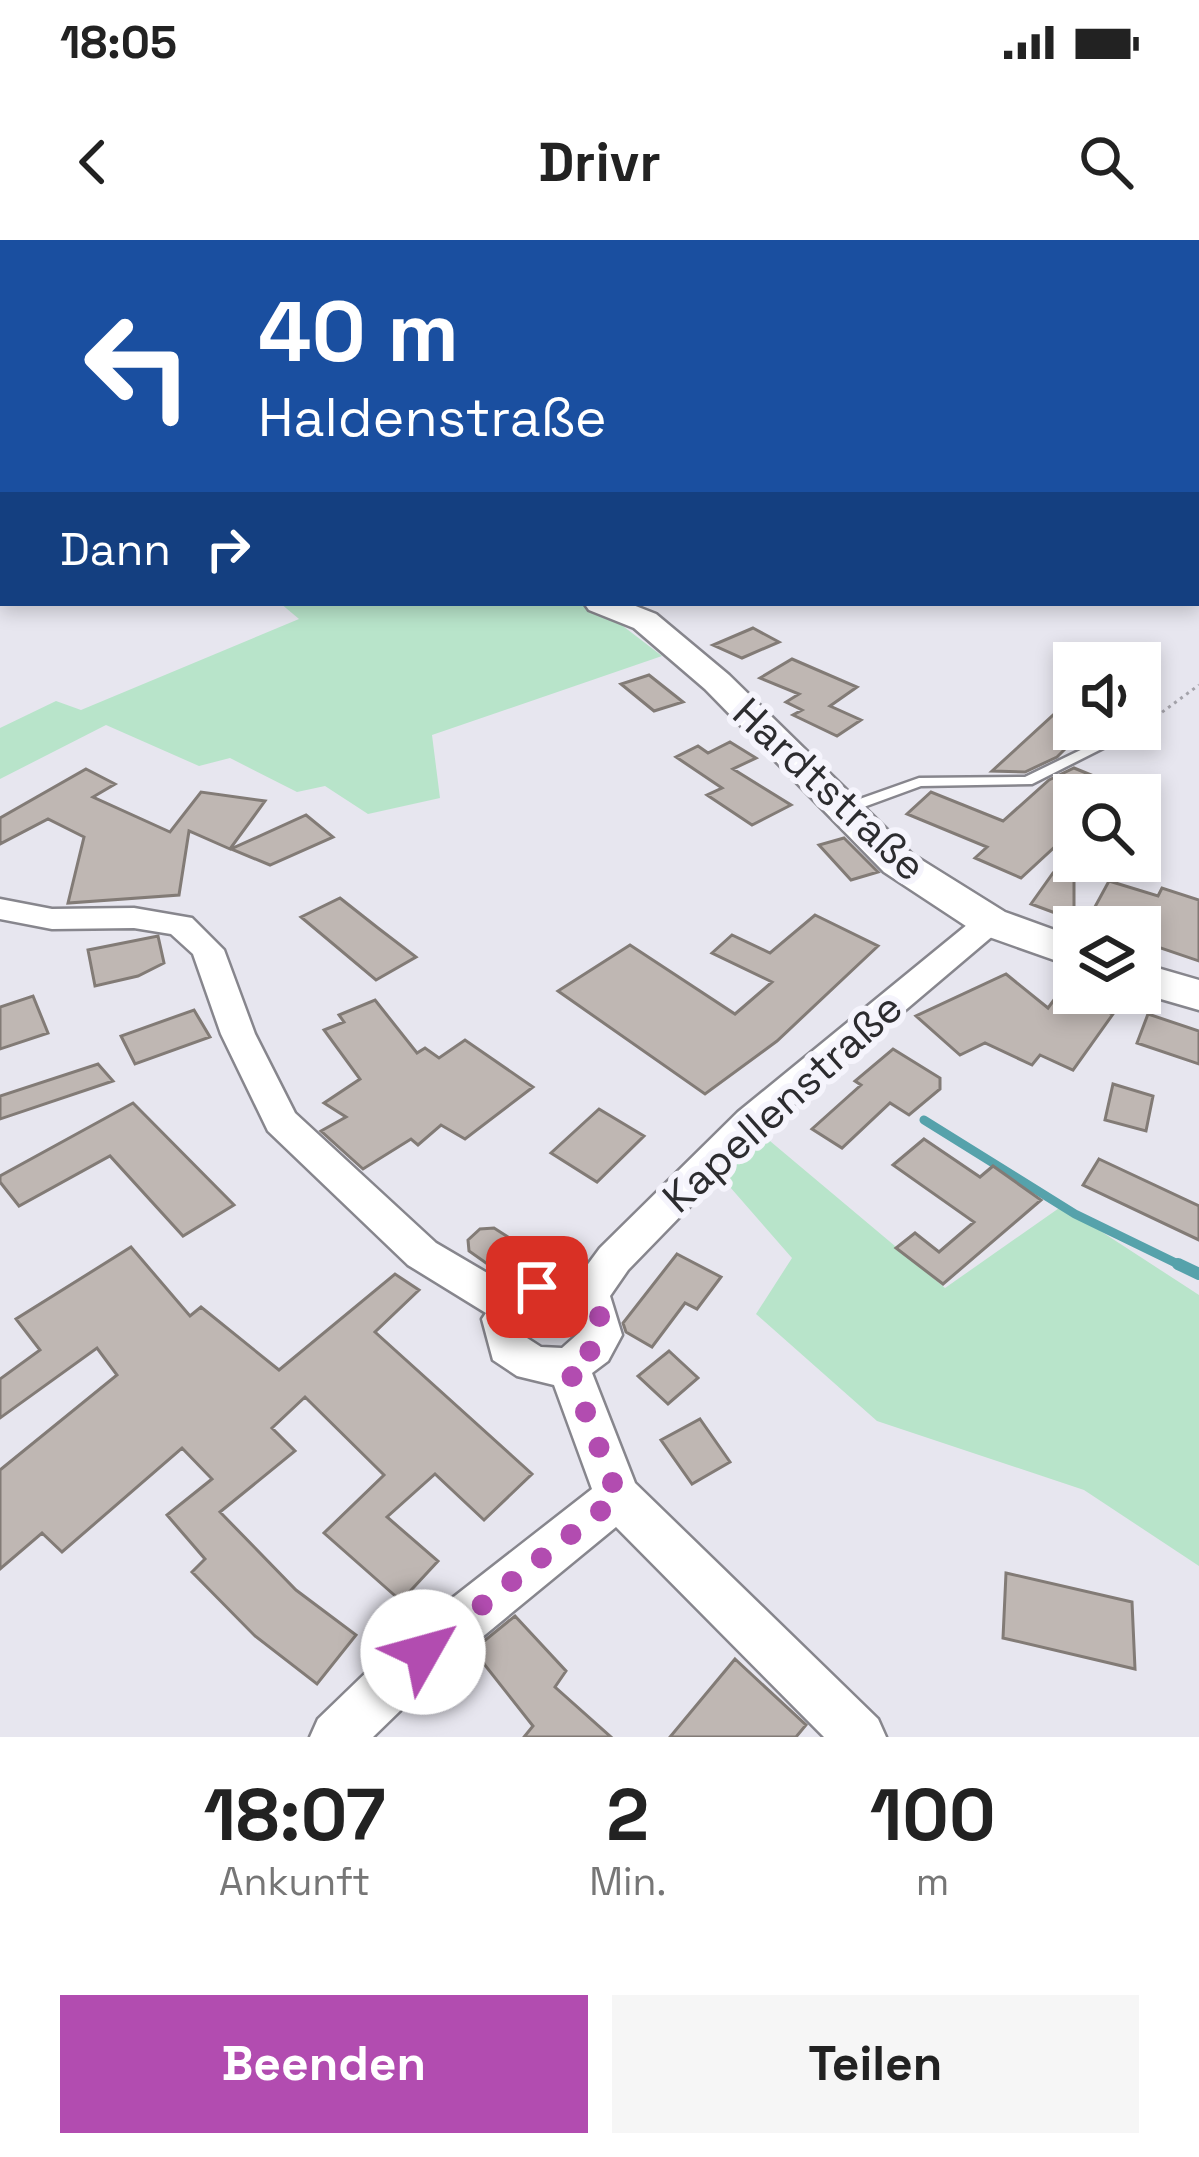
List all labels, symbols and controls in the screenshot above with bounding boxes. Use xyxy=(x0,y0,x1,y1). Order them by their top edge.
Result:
text: 18:05 xyxy=(60,14,177,71)
text: Drivr xyxy=(538,128,661,197)
icon: back xyxy=(60,129,126,195)
icon: search xyxy=(1073,129,1139,195)
text: 40 m xyxy=(258,278,459,386)
icon: left xyxy=(60,288,216,444)
text: Haldenstraße xyxy=(258,383,607,452)
icon: right xyxy=(195,516,261,582)
text: Dann xyxy=(60,521,171,578)
map controls xyxy=(1053,642,1161,1014)
button: sound xyxy=(1053,642,1161,750)
street label: Hardtstraße xyxy=(722,687,937,892)
button: search xyxy=(1053,774,1161,882)
button: layers xyxy=(1053,906,1161,1014)
street label: Kapellenstraße xyxy=(652,981,913,1224)
pin xyxy=(486,1236,588,1338)
icon: arrive xyxy=(504,1254,570,1320)
position arrow xyxy=(360,1589,486,1715)
text: 18:07 xyxy=(203,1769,386,1861)
text: 2 xyxy=(606,1769,649,1861)
text: 100 xyxy=(870,1769,996,1861)
text: Ankunft xyxy=(219,1857,370,1906)
text: Min. xyxy=(589,1857,666,1906)
text: m xyxy=(916,1857,949,1906)
button: Beenden xyxy=(60,1995,588,2133)
button: Teilen xyxy=(612,1995,1139,2133)

